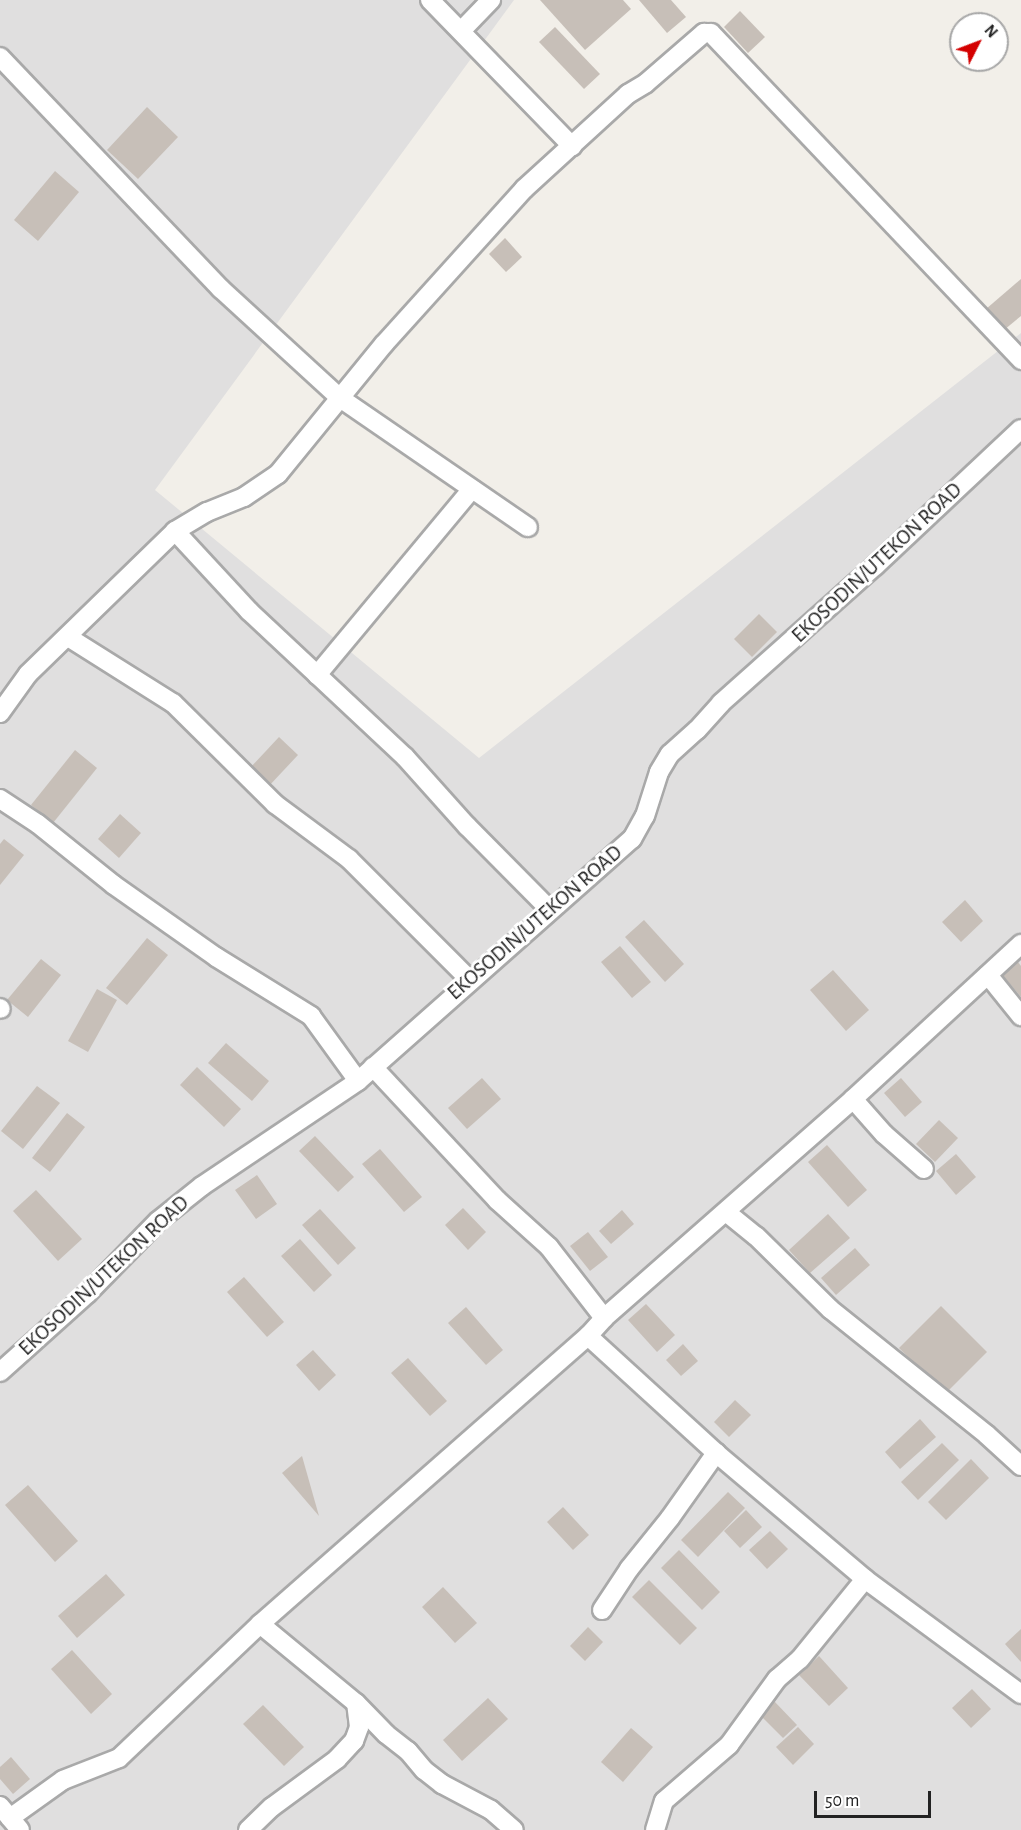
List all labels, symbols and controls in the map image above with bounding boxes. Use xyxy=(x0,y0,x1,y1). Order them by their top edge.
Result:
north arrow xyxy=(949,12,1009,72)
text: N xyxy=(981,22,1001,41)
street label: EKOSODIN/UTEKON ROAD xyxy=(787,478,967,648)
street label: EKOSODIN/UTEKON ROAD xyxy=(443,840,627,1006)
street label: EKOSODIN/UTEKON ROAD xyxy=(14,1191,194,1361)
scale bar xyxy=(817,1779,934,1817)
text: 50 m xyxy=(825,1792,859,1810)

